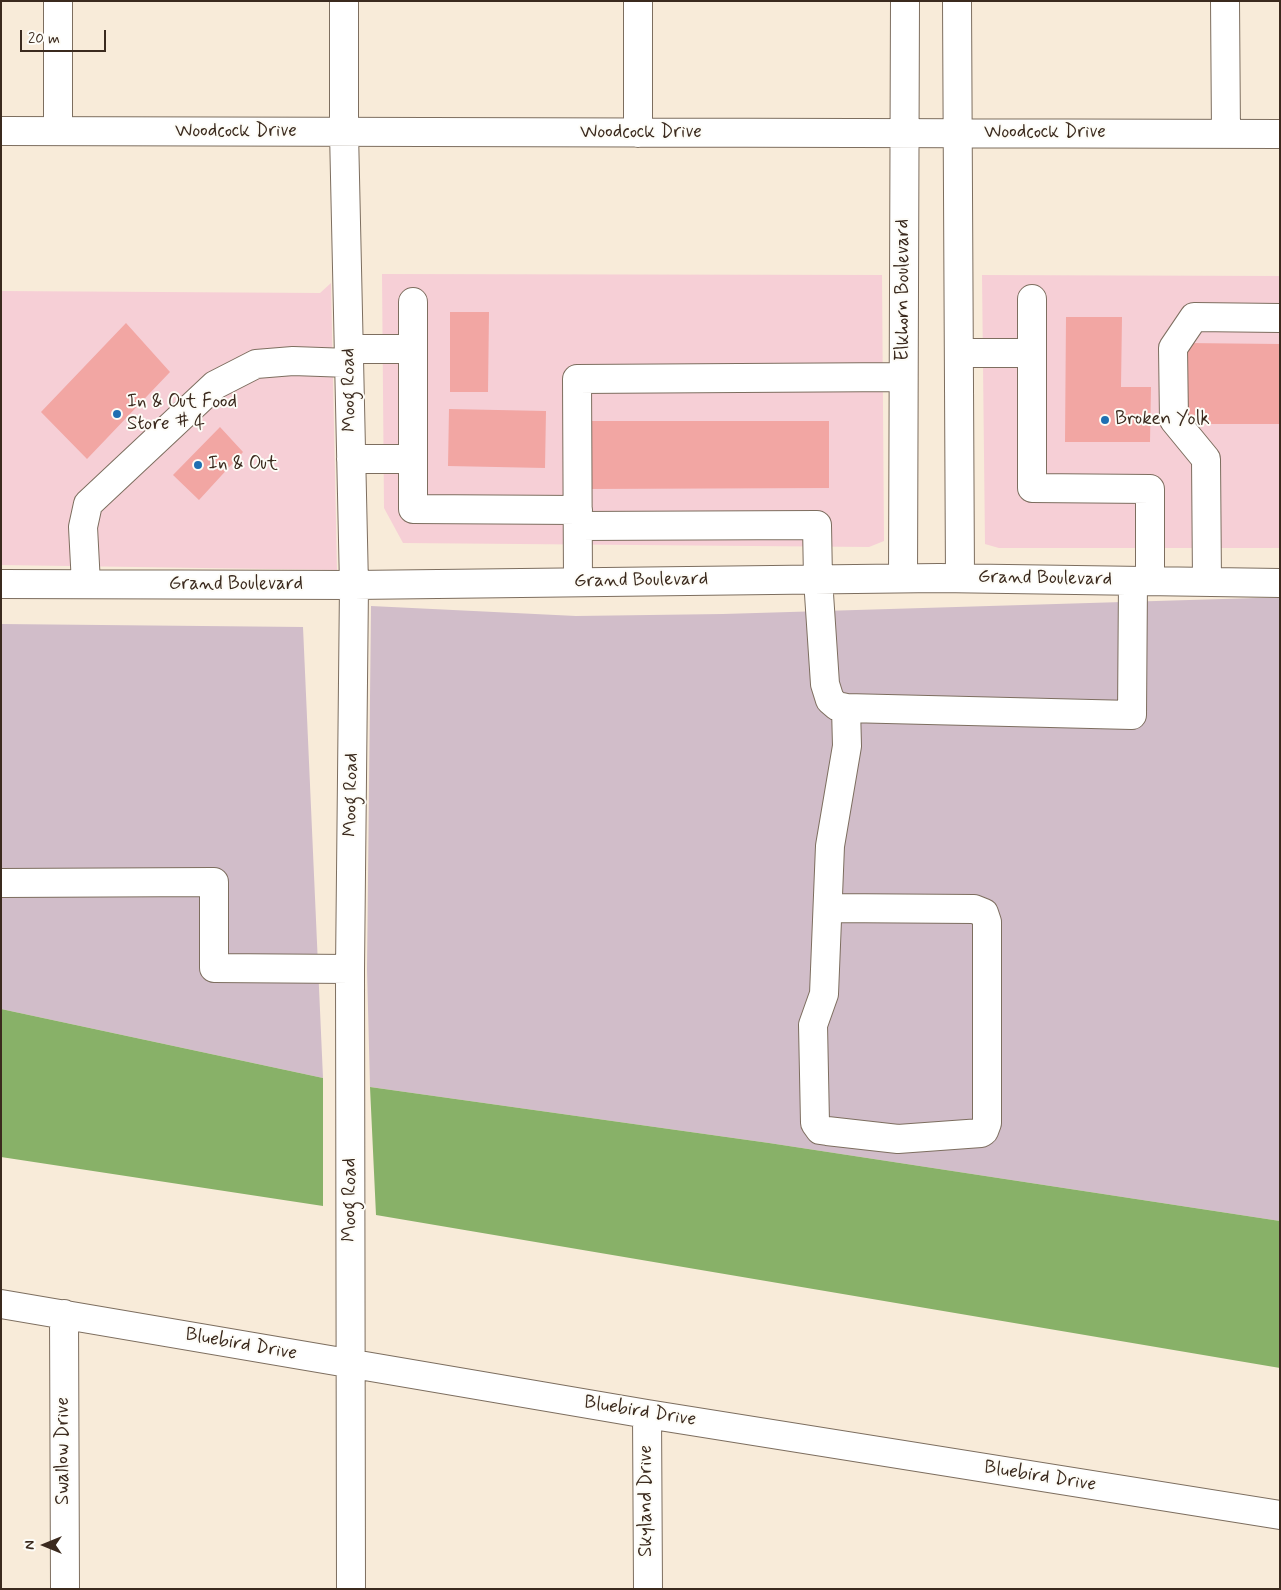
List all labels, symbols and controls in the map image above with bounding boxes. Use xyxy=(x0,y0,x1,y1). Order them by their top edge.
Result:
scale bar xyxy=(22,20,109,52)
text: 20 m xyxy=(28,29,60,49)
street label: Woodcock Drive xyxy=(175,121,297,143)
street label: Woodcock Drive xyxy=(580,122,702,144)
street label: Woodcock Drive xyxy=(984,122,1106,144)
street label: Elkhorn Boulevard xyxy=(893,219,915,361)
street label: Moog Road xyxy=(338,348,362,432)
place label: In & Out Food Store # 4 xyxy=(127,392,237,436)
marker: In & Out Food Store # 4 xyxy=(111,408,123,420)
place label: Broken Yolk xyxy=(1115,409,1210,431)
marker: Broken Yolk xyxy=(1099,414,1111,426)
place label: In & Out xyxy=(208,454,278,476)
marker: In & Out xyxy=(192,459,204,471)
street label: Grand Boulevard xyxy=(978,566,1112,592)
street label: Grand Boulevard xyxy=(574,568,708,594)
street label: Grand Boulevard xyxy=(169,574,303,596)
street label: Moog Road xyxy=(340,753,364,837)
street label: Moog Road xyxy=(340,1158,362,1242)
street label: Bluebird Drive xyxy=(183,1324,299,1366)
street label: Bluebird Drive xyxy=(582,1392,698,1432)
street label: Swallow Drive xyxy=(53,1397,75,1505)
street label: Skyland Drive xyxy=(636,1445,658,1557)
street label: Bluebird Drive xyxy=(982,1457,1098,1497)
north arrow xyxy=(20,1520,70,1570)
text: N xyxy=(21,1540,39,1550)

